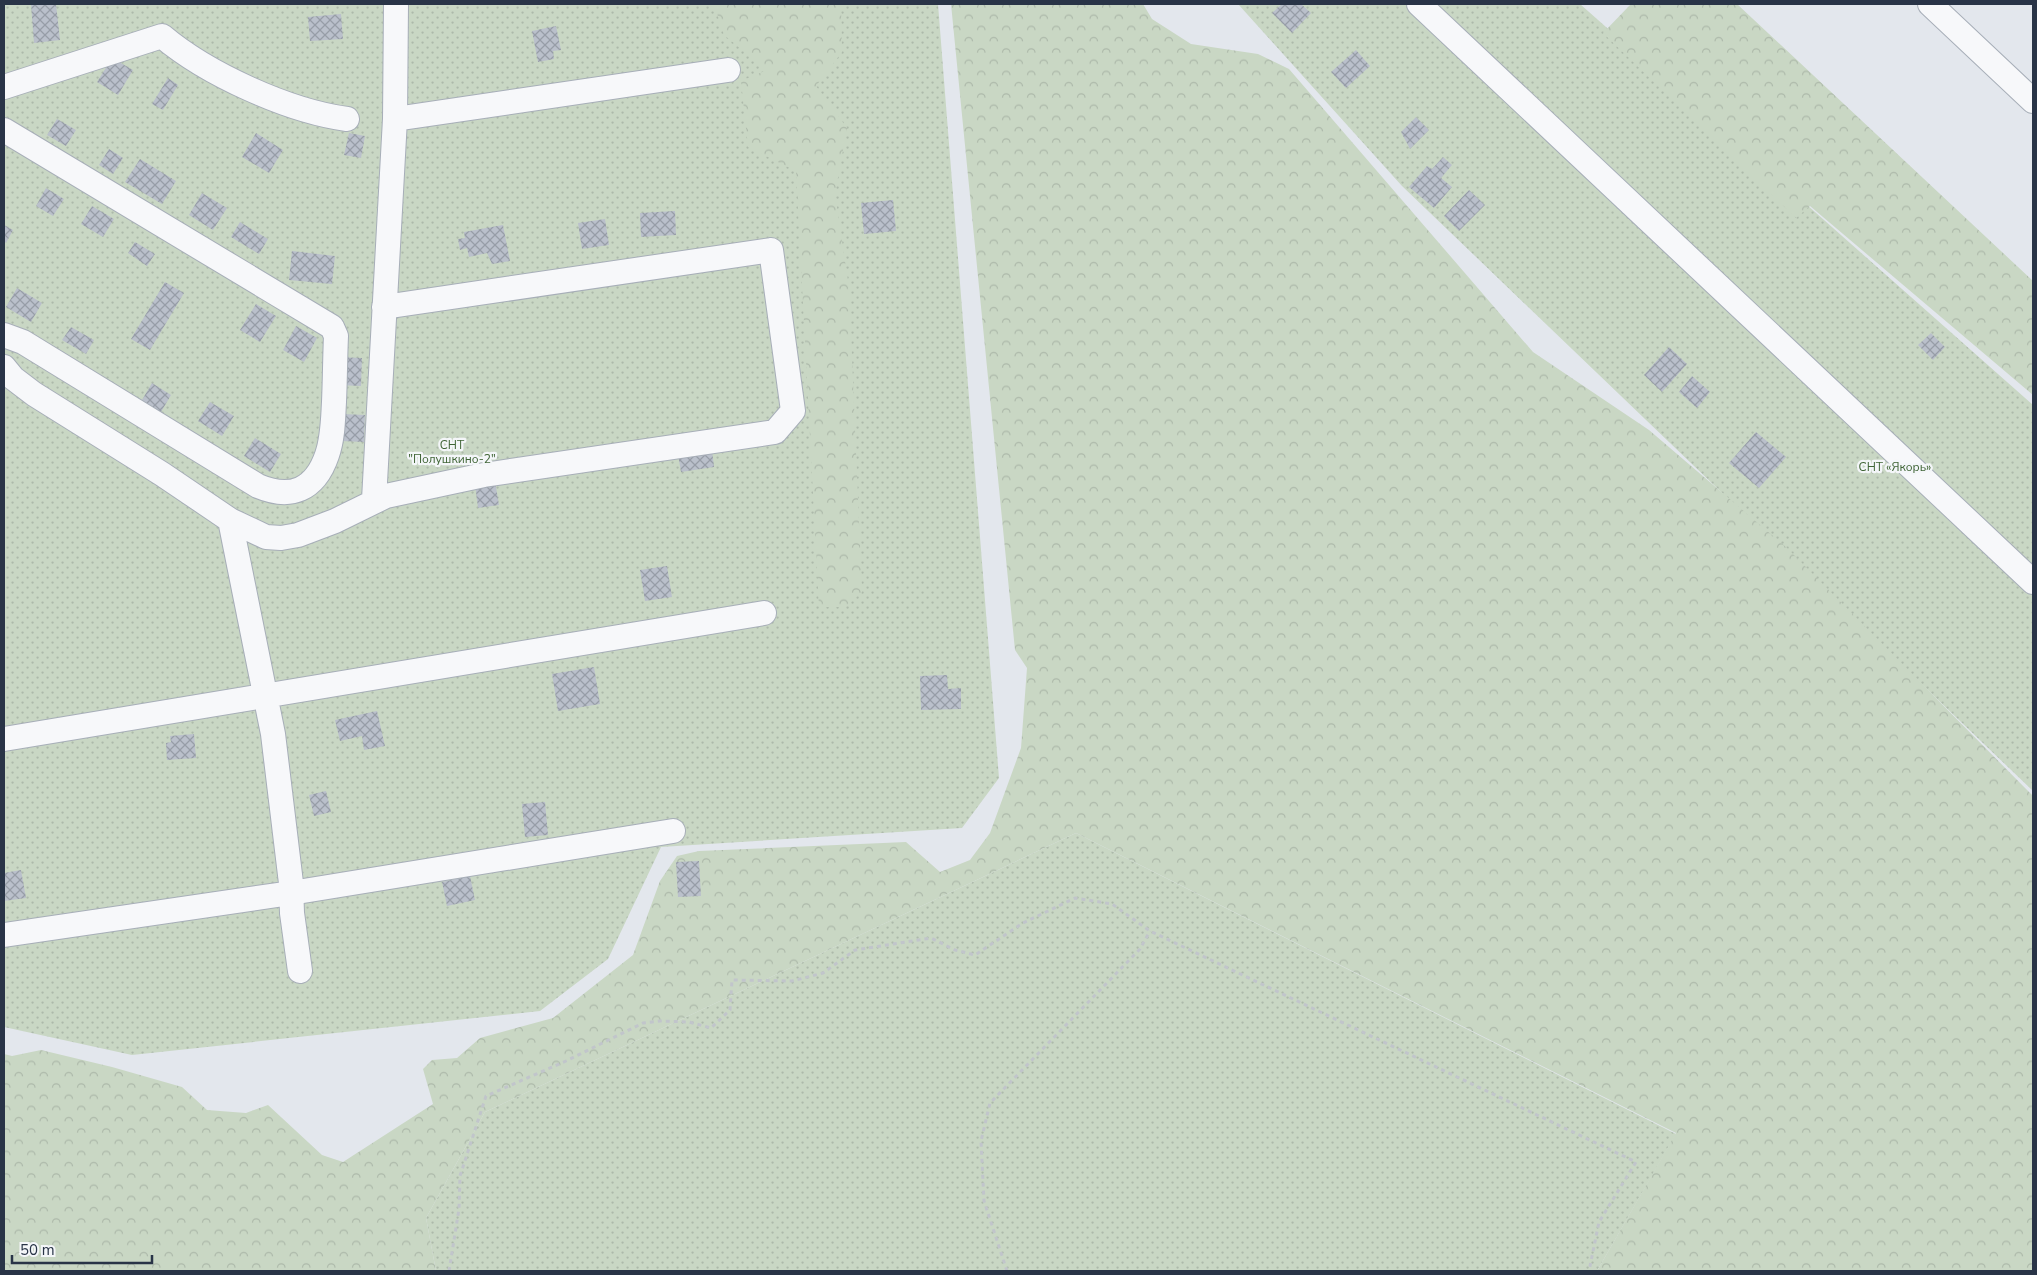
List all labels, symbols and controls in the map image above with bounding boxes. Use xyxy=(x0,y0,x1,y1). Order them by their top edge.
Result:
park label: СНТ "Полушкино-2" xyxy=(408,437,496,467)
park label: СНТ «Якорь» xyxy=(1859,459,1931,475)
scale bar xyxy=(12,1232,152,1264)
text: 50 m xyxy=(20,1240,55,1260)

